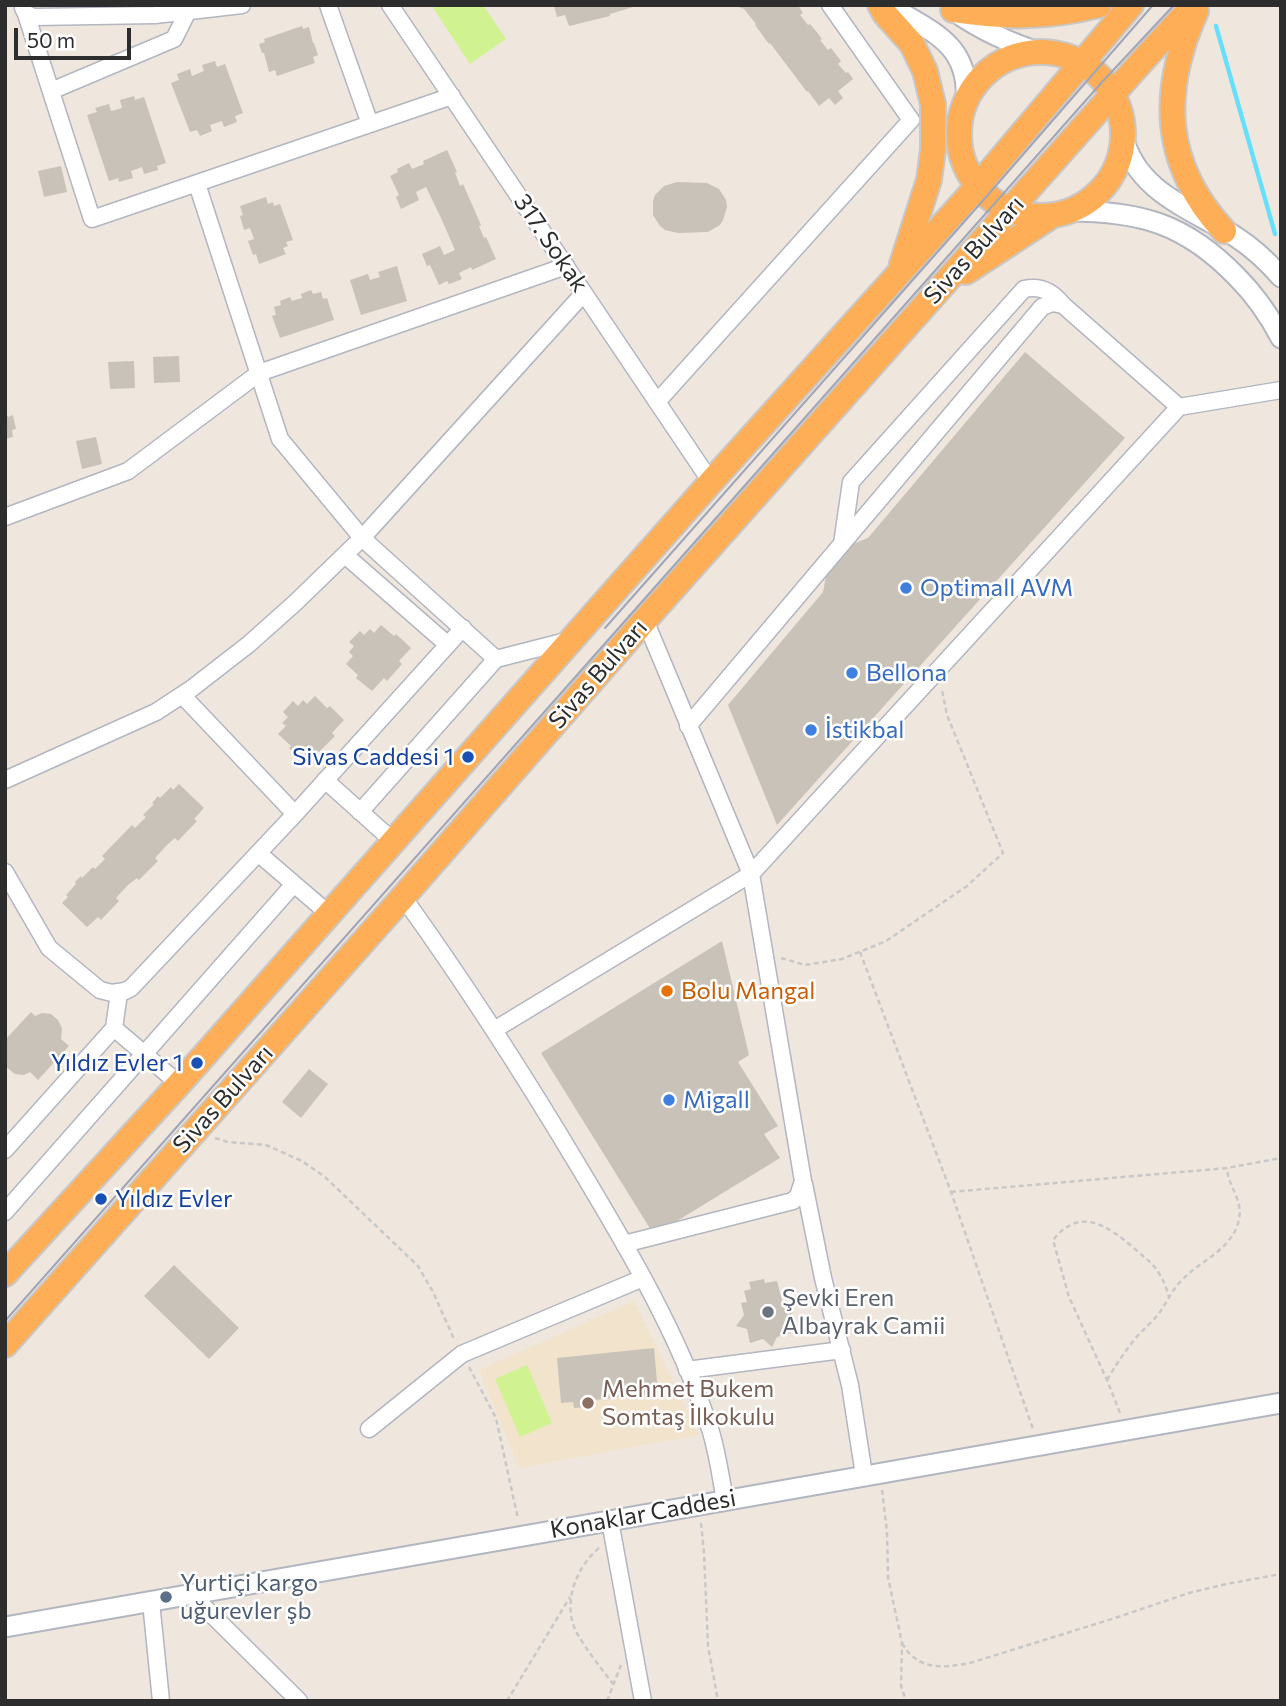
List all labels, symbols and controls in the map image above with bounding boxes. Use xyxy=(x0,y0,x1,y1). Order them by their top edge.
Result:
scale bar xyxy=(18,14,135,58)
text: 50 m xyxy=(27,27,75,52)
street label: 317. Sokak xyxy=(508,188,594,298)
street label: Sivas Bulvarı xyxy=(918,190,1030,310)
place label: Optimall AVM xyxy=(920,574,1073,602)
marker: Optimall AVM xyxy=(898,580,914,596)
street label: Sivas Bulvarı xyxy=(543,613,653,735)
place label: Bellona xyxy=(866,659,947,687)
marker: Bellona xyxy=(844,665,860,681)
place label: İstikbal xyxy=(825,716,904,744)
marker: İstikbal xyxy=(803,722,819,738)
place label: Sivas Caddesi 1 xyxy=(292,743,454,771)
marker: Sivas Caddesi 1 xyxy=(460,749,476,765)
place label: Bolu Mangal xyxy=(681,977,815,1005)
marker: Bolu Mangal xyxy=(659,983,675,999)
street label: Sivas Bulvarı xyxy=(167,1039,279,1159)
place label: Yıldız Evler 1 xyxy=(51,1049,183,1077)
marker: Yıldız Evler 1 xyxy=(189,1055,205,1071)
place label: Migall xyxy=(683,1086,750,1114)
marker: Migall xyxy=(661,1092,677,1108)
place label: Yıldız Evler xyxy=(115,1185,232,1213)
marker: Yıldız Evler xyxy=(93,1191,109,1207)
place label: Şevki Eren Albayrak Camii xyxy=(782,1284,945,1340)
marker: Şevki Eren Albayrak Camii xyxy=(760,1304,776,1320)
place label: Mehmet Bukem Somtaş İlkokulu xyxy=(602,1375,775,1431)
marker: Mehmet Bukem Somtaş İlkokulu xyxy=(580,1395,596,1411)
street label: Konaklar Caddesi xyxy=(548,1483,738,1545)
place label: Yurtiçi kargo uğurevler şb xyxy=(180,1569,318,1625)
marker: Yurtiçi kargo uğurevler şb xyxy=(158,1589,174,1605)

